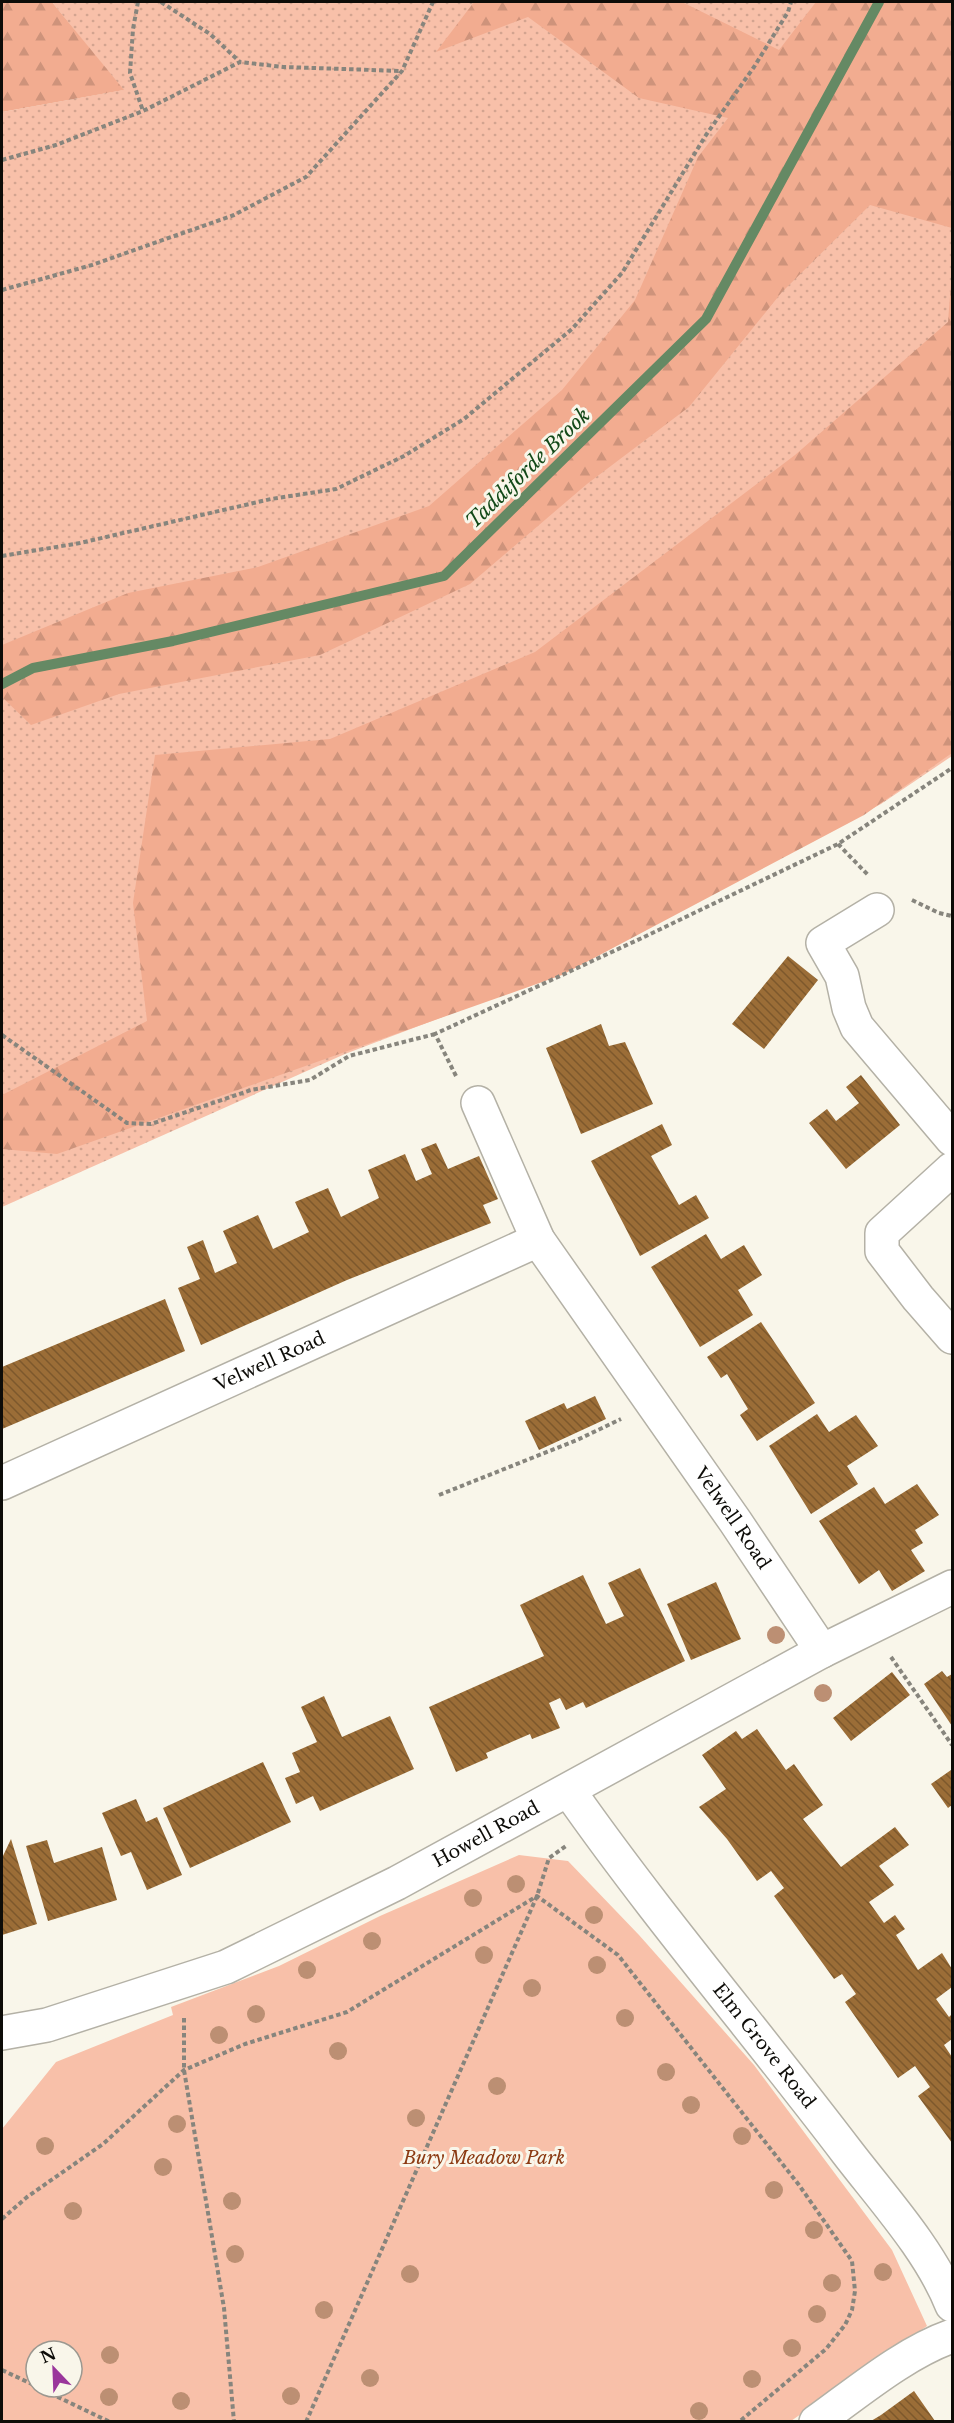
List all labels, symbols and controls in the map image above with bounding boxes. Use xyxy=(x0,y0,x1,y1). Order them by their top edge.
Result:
water label: Taddiforde Brook xyxy=(461,403,595,533)
street label: Velwell Road xyxy=(210,1327,328,1397)
street label: Velwell Road xyxy=(689,1462,775,1573)
street label: Howell Road xyxy=(429,1796,543,1872)
street label: Elm Grove Road xyxy=(708,1979,820,2113)
park label: Bury Meadow Park xyxy=(402,2147,565,2169)
north arrow xyxy=(24,2339,84,2399)
text: N xyxy=(37,2343,59,2367)

